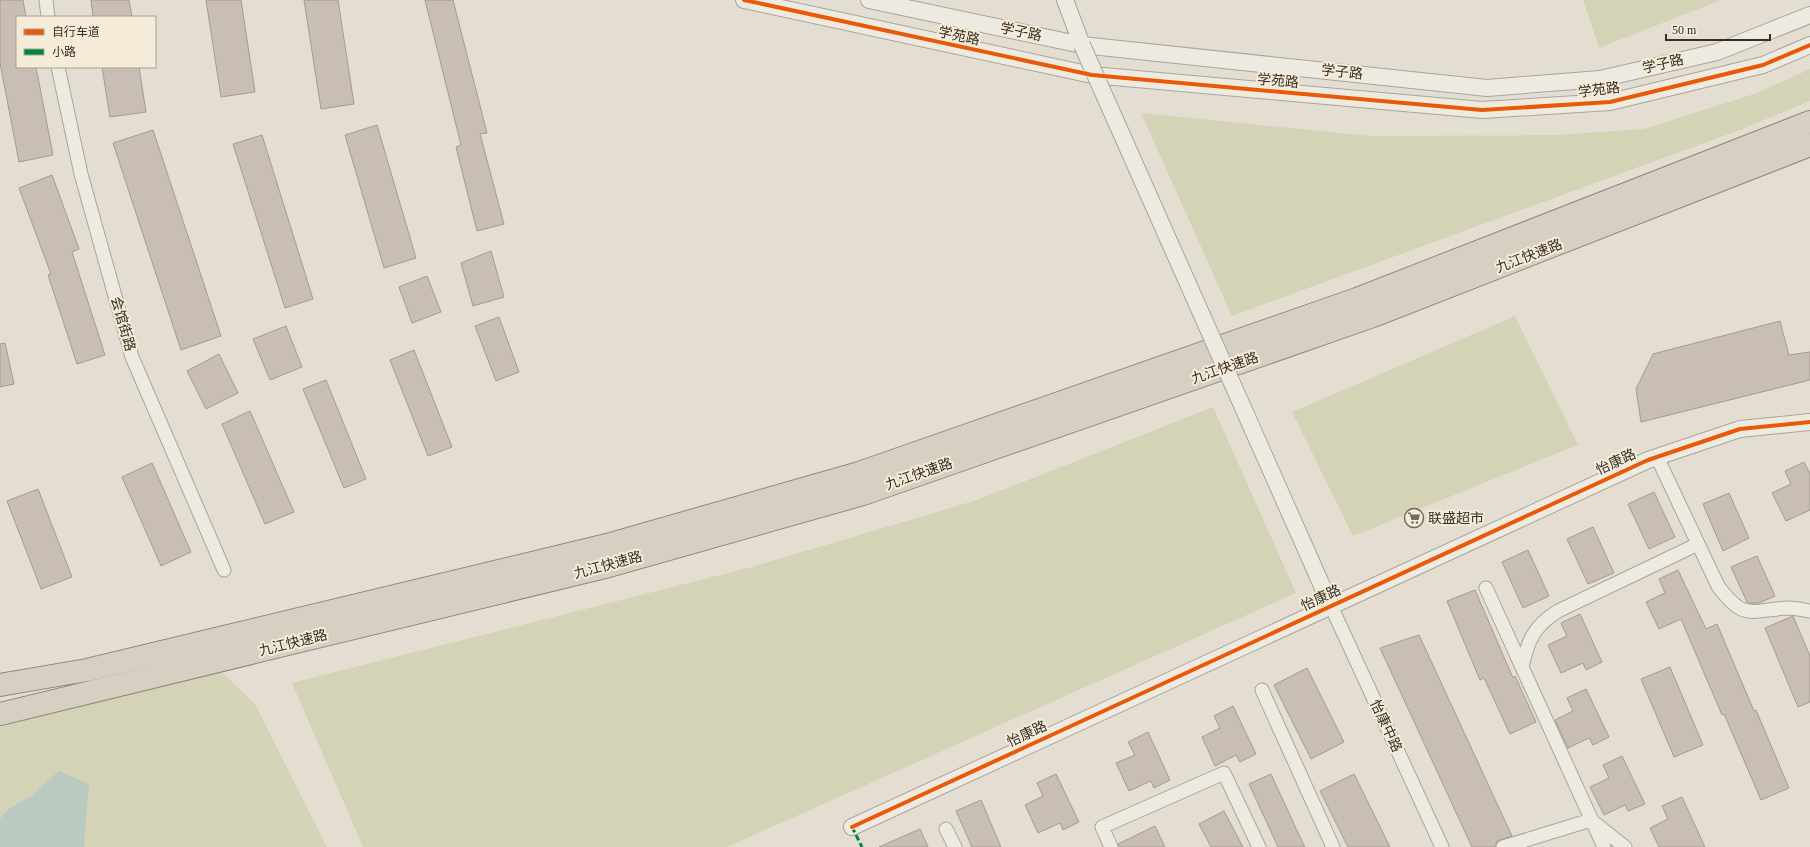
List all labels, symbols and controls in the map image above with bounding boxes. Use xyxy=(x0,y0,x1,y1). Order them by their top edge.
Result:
legend xyxy=(16,16,156,68)
scale bar xyxy=(1666,16,1770,42)
street label: 学子路 xyxy=(999,20,1043,44)
text: 50 m xyxy=(1672,23,1697,37)
street label: 学苑路 xyxy=(937,24,981,48)
text: 自行车道 xyxy=(52,25,100,39)
text: 小路 xyxy=(52,45,76,59)
street label: 学子路 xyxy=(1641,52,1685,76)
street label: 学子路 xyxy=(1320,62,1364,82)
street label: 学苑路 xyxy=(1256,72,1300,90)
street label: 学苑路 xyxy=(1577,80,1621,100)
street label: 九江快速路 xyxy=(1494,236,1564,276)
street label: 会馆街路 xyxy=(108,295,138,353)
street label: 九江快速路 xyxy=(1189,350,1261,386)
street label: 怡康路 xyxy=(1593,445,1638,478)
street label: 九江快速路 xyxy=(883,456,955,492)
supermarket icon: 联盛超市 xyxy=(1403,507,1425,529)
place label: 联盛超市 xyxy=(1428,510,1484,526)
street label: 九江快速路 xyxy=(572,549,644,581)
street label: 怡康路 xyxy=(1298,581,1343,614)
street label: 九江快速路 xyxy=(257,627,329,659)
street label: 怡康中路 xyxy=(1367,697,1406,755)
street label: 怡康路 xyxy=(1004,717,1049,750)

